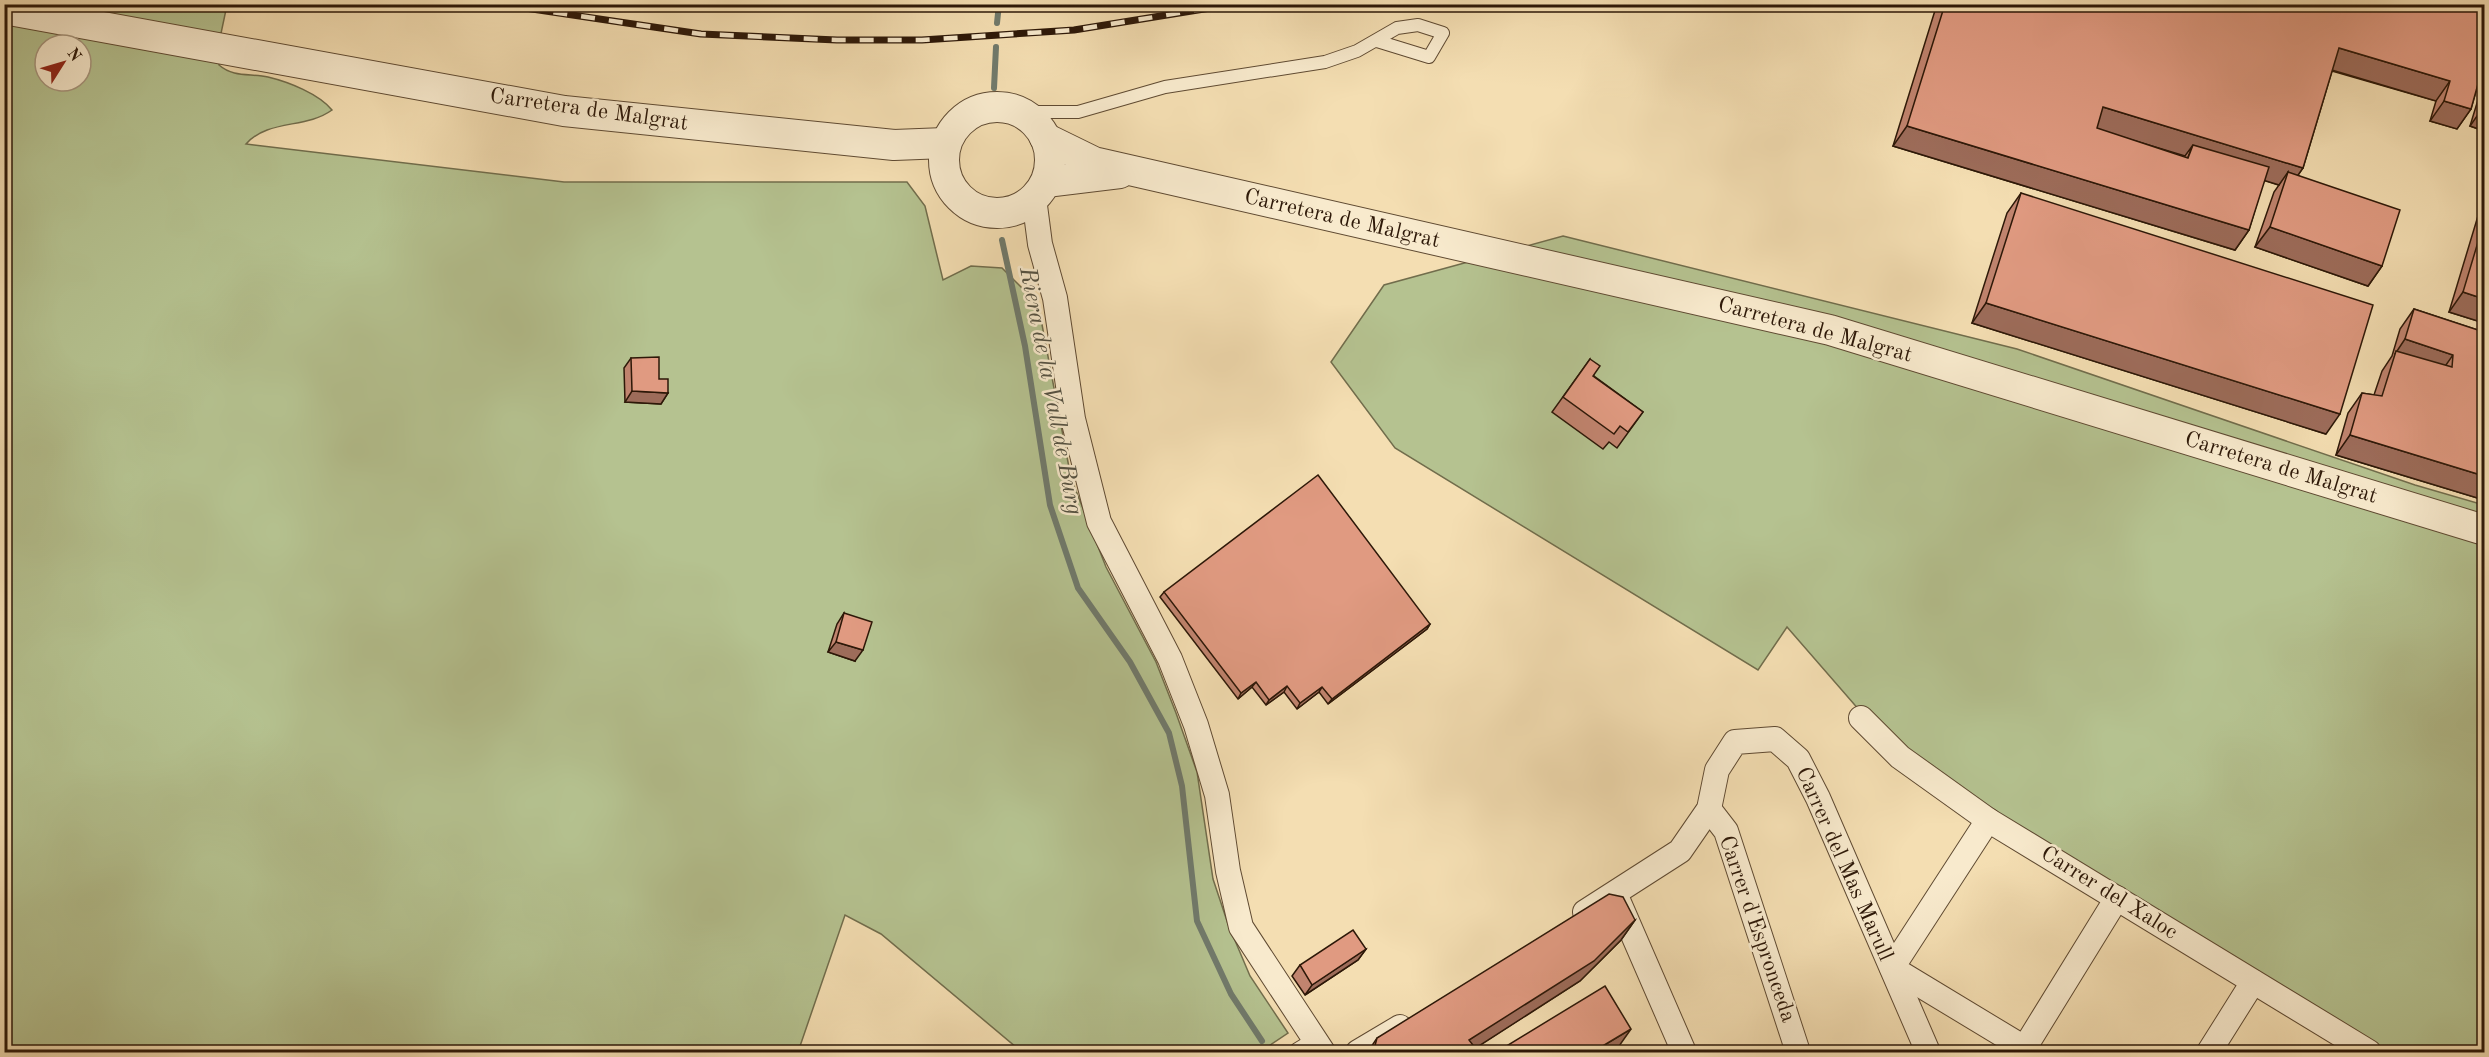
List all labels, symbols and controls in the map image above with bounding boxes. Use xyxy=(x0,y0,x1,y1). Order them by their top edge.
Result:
north arrow xyxy=(33,33,93,93)
text: N xyxy=(63,45,84,65)
street label: Carretera de Malgrat xyxy=(488,85,690,135)
street label: Carretera de Malgrat xyxy=(1242,186,1442,252)
water label: Riera de la Vall de Burg xyxy=(1014,264,1086,517)
street label: Carretera de Malgrat xyxy=(1716,293,1914,367)
street label: Carretera de Malgrat xyxy=(2182,428,2380,508)
street label: Carrer del Mas Marull xyxy=(1791,764,1897,964)
street label: Carrer d'Espronceda xyxy=(1715,833,1799,1025)
street label: Carrer del Xaloc xyxy=(2037,842,2181,944)

